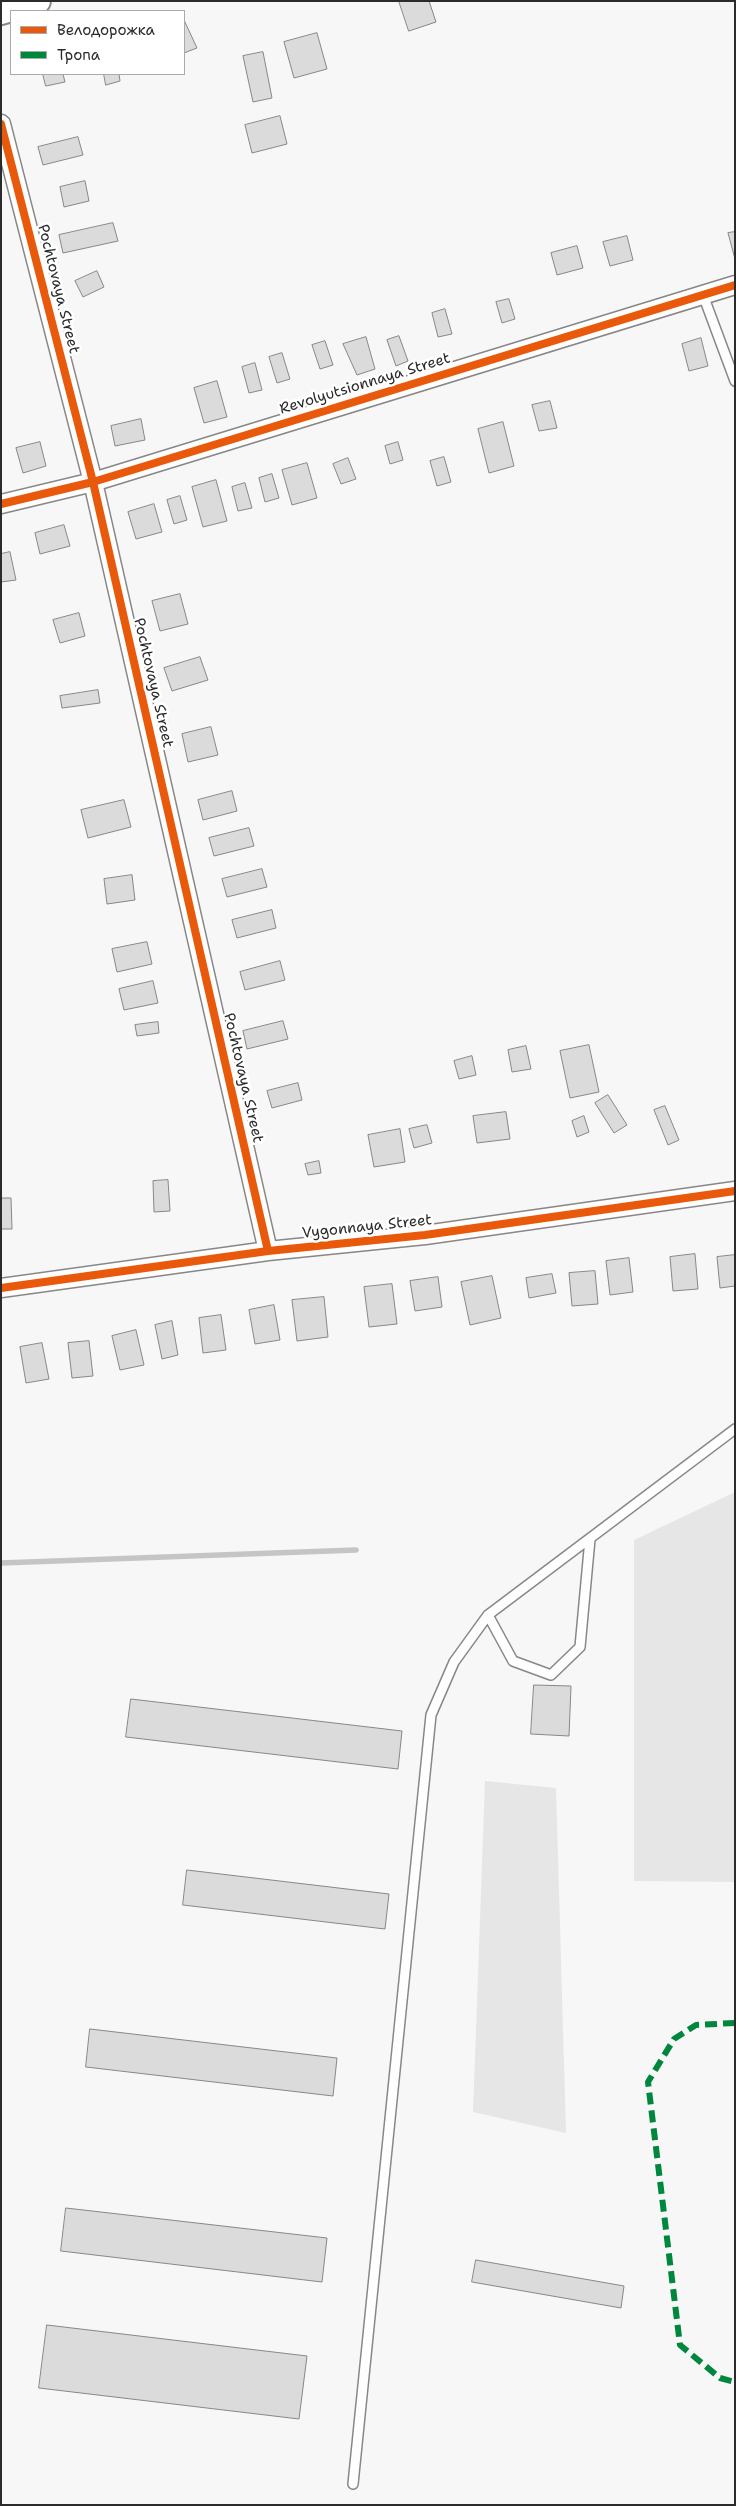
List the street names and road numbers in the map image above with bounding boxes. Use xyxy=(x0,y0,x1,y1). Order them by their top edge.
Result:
street label: Pochtovaya Street xyxy=(33,223,83,355)
street label: Revolyutsionnaya Street xyxy=(277,349,453,419)
street label: Pochtovaya Street xyxy=(129,616,177,750)
street label: Pochtovaya Street xyxy=(219,1011,267,1145)
street label: Vygonnaya Street xyxy=(301,1211,433,1243)

